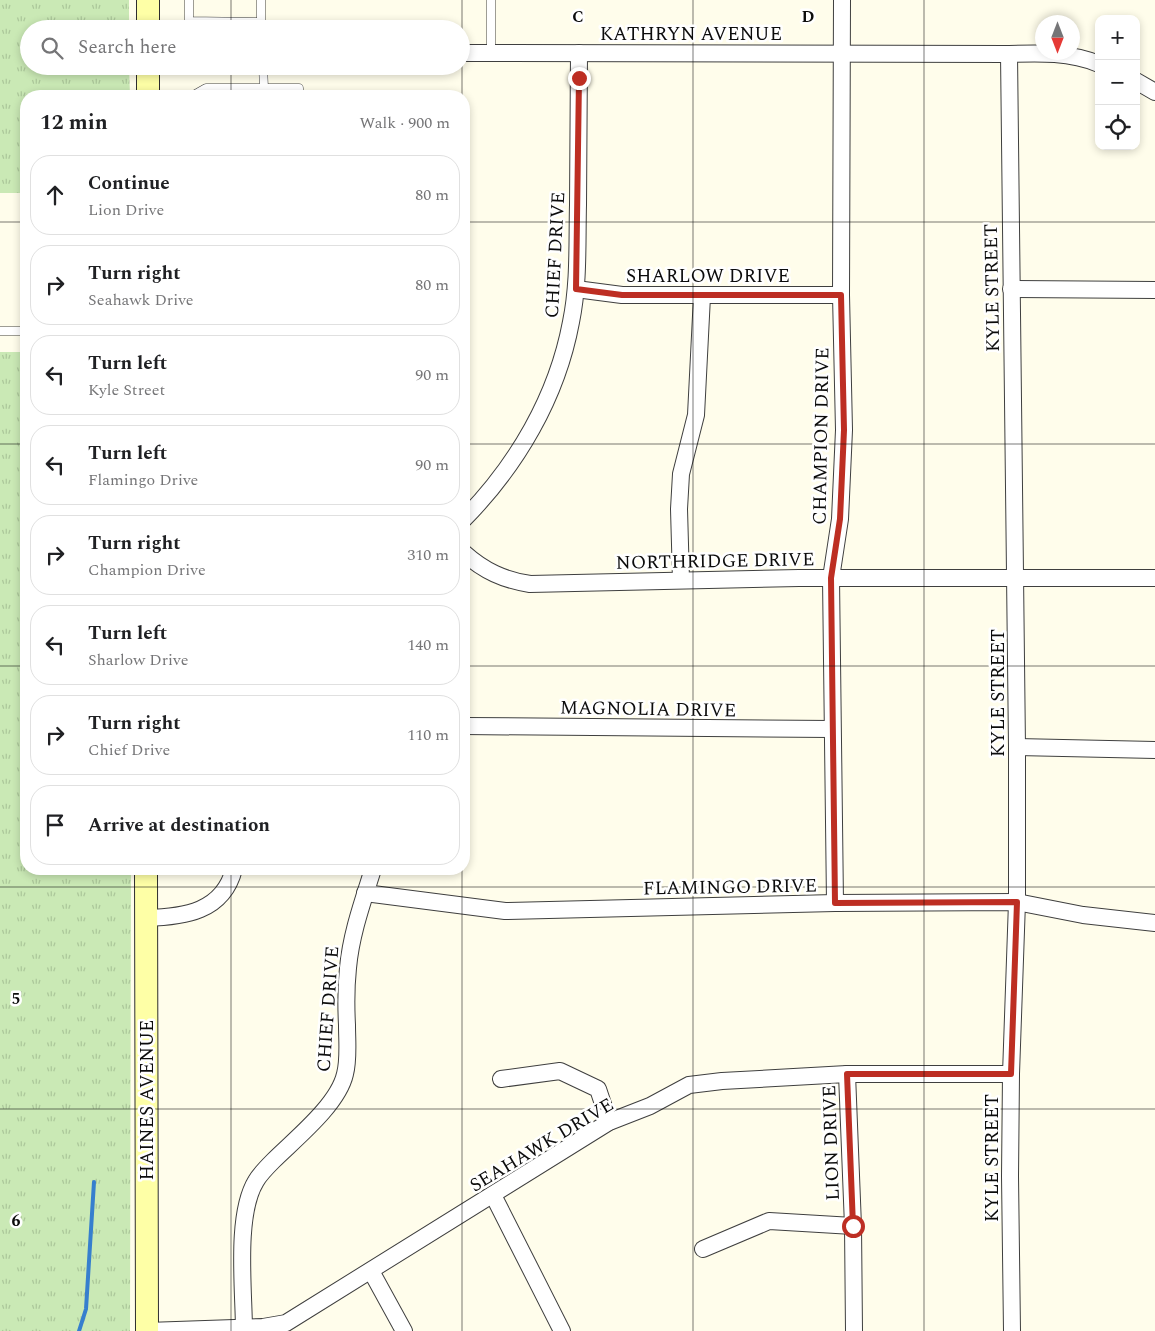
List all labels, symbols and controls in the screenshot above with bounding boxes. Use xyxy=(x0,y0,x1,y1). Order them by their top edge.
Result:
text: C xyxy=(572,5,584,29)
text: D xyxy=(802,5,815,29)
north arrow xyxy=(1035,15,1080,60)
map controls xyxy=(1095,15,1140,150)
button: + xyxy=(1095,15,1140,60)
search box xyxy=(20,20,470,75)
street label: KATHRYN AVENUE xyxy=(600,20,782,49)
text: Search here xyxy=(78,33,177,62)
icon: search xyxy=(38,34,66,62)
button: − xyxy=(1095,60,1140,105)
route end xyxy=(568,67,591,90)
button: locate xyxy=(1095,105,1140,150)
text: 12 min xyxy=(40,107,108,139)
text: Walk · 900 m xyxy=(359,111,450,135)
text: Continue xyxy=(88,169,170,198)
icon: ahead xyxy=(41,181,69,209)
text: 80 m xyxy=(415,183,449,207)
street label: CHIEF DRIVE xyxy=(538,191,573,319)
text: Lion Drive xyxy=(88,198,164,222)
street label: KYLE STREET xyxy=(977,224,1008,352)
text: Turn right xyxy=(88,259,181,288)
street label: SHARLOW DRIVE xyxy=(626,262,790,291)
icon: right xyxy=(41,271,69,299)
text: 80 m xyxy=(415,273,449,297)
text: Seahawk Drive xyxy=(88,288,194,312)
street label: CHAMPION DRIVE xyxy=(805,347,838,525)
text: Turn left xyxy=(88,349,167,378)
icon: left xyxy=(41,361,69,389)
text: 90 m xyxy=(415,363,449,387)
text: Kyle Street xyxy=(88,378,165,402)
text: Turn left xyxy=(88,439,167,468)
icon: left xyxy=(41,451,69,479)
text: 90 m xyxy=(415,453,449,477)
text: Flamingo Drive xyxy=(88,468,198,492)
text: Turn right xyxy=(88,529,181,558)
icon: right xyxy=(41,541,69,569)
text: 310 m xyxy=(407,543,449,567)
street label: NORTHRIDGE DRIVE xyxy=(615,545,815,578)
text: Champion Drive xyxy=(88,558,206,582)
text: Turn left xyxy=(88,619,167,648)
street label: KYLE STREET xyxy=(984,629,1013,757)
icon: left xyxy=(41,631,69,659)
text: 140 m xyxy=(407,633,449,657)
text: Sharlow Drive xyxy=(88,648,188,672)
street label: MAGNOLIA DRIVE xyxy=(560,693,736,726)
text: Turn right xyxy=(88,709,181,738)
icon: right xyxy=(41,721,69,749)
text: 110 m xyxy=(407,723,449,747)
text: Chief Drive xyxy=(88,738,170,762)
icon: arrive xyxy=(41,811,69,839)
text: Arrive at destination xyxy=(88,811,270,840)
street label: FLAMINGO DRIVE xyxy=(643,871,817,904)
street label: CHIEF DRIVE xyxy=(310,945,347,1073)
text: 5 xyxy=(12,987,20,1011)
street label: HAINES AVENUE xyxy=(133,1019,162,1181)
street label: LION DRIVE xyxy=(815,1085,848,1201)
street label: SEAHAWK DRIVE xyxy=(464,1091,619,1200)
street label: KYLE STREET xyxy=(978,1094,1007,1222)
text: 6 xyxy=(12,1209,21,1233)
route start xyxy=(842,1215,865,1238)

